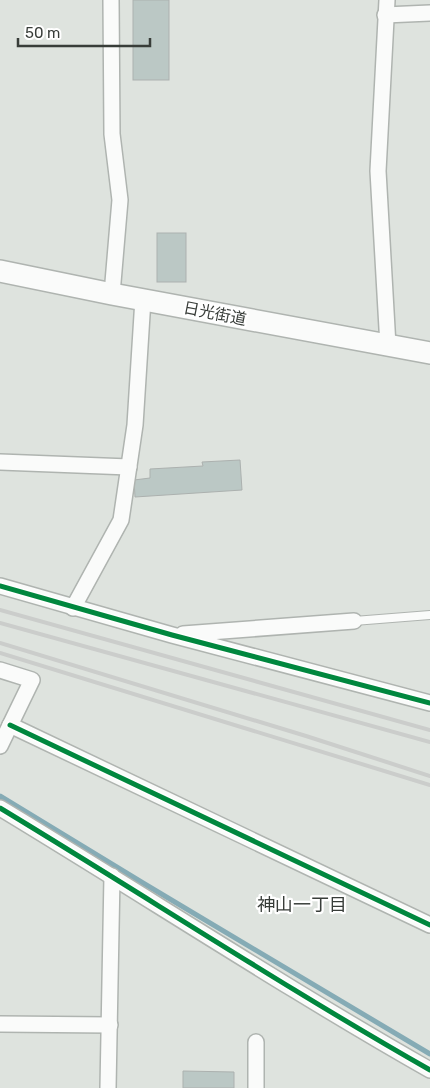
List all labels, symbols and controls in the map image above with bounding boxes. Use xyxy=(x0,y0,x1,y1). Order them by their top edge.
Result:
scale bar xyxy=(18,15,150,47)
text: 50 m xyxy=(25,24,60,42)
street label: 日光街道 xyxy=(182,298,248,329)
district label: 神山一丁目 xyxy=(257,894,347,916)

